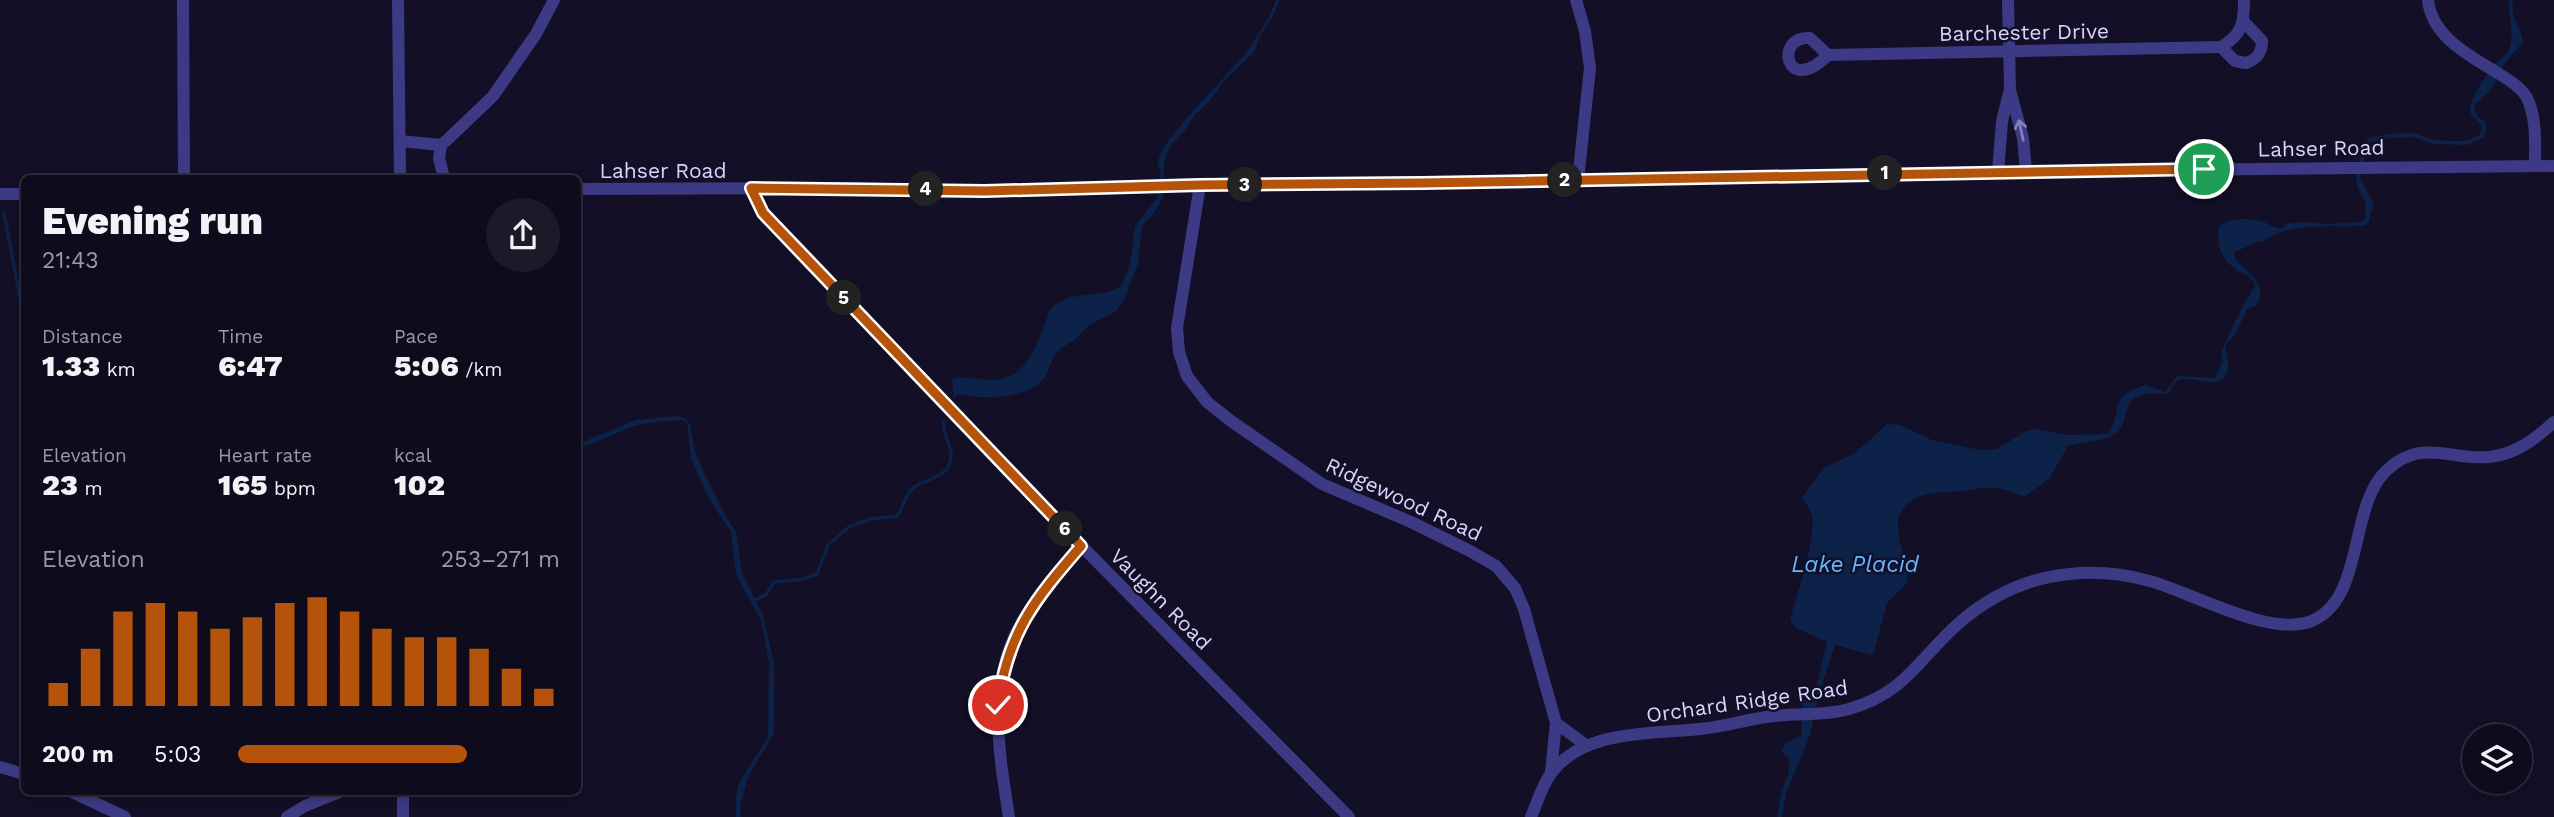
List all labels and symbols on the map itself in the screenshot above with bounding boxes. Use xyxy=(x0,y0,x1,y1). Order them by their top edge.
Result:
street label: Barchester Drive xyxy=(1939,18,2109,46)
one-way arrow xyxy=(2014,119,2028,142)
street label: Lahser Road xyxy=(2257,134,2385,162)
pin xyxy=(2174,139,2234,199)
pin: 1 xyxy=(1868,156,1902,190)
street label: Lahser Road xyxy=(599,158,727,183)
pin: 2 xyxy=(1548,162,1582,198)
pin: 3 xyxy=(1228,168,1262,202)
pin: 4 xyxy=(908,172,944,206)
pin: 5 xyxy=(826,280,862,316)
street label: Ridgewood Road xyxy=(1322,452,1486,546)
pin: 6 xyxy=(1048,512,1082,546)
street label: Vaughn Road xyxy=(1105,543,1217,655)
water label: Lake Placid xyxy=(1791,551,1920,578)
street label: Orchard Ridge Road xyxy=(1645,674,1849,728)
pin xyxy=(968,675,1028,735)

